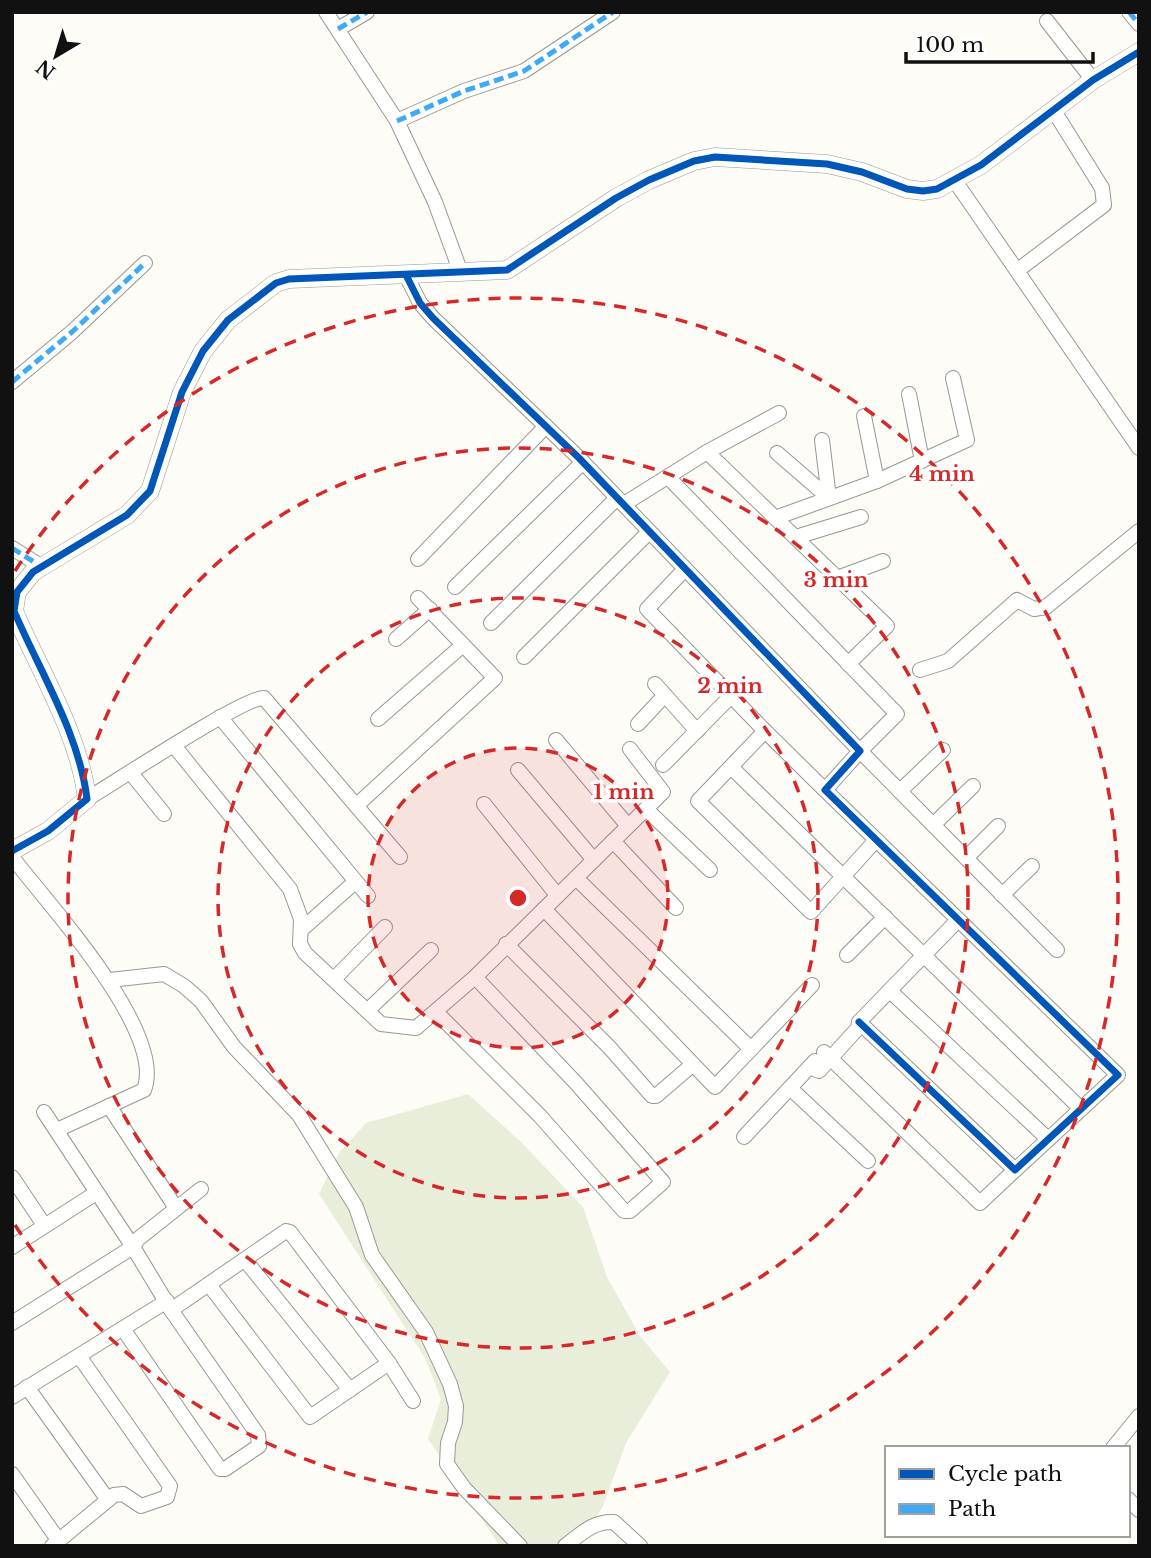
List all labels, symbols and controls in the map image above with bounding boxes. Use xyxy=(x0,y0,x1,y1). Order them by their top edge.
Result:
north arrow xyxy=(21,21,91,91)
scale bar xyxy=(906,21,1093,65)
text: 100 m xyxy=(916,32,984,58)
text: N xyxy=(32,54,60,84)
text: 4 min xyxy=(909,461,975,487)
text: 3 min xyxy=(803,567,869,593)
text: 2 min xyxy=(697,673,763,699)
text: 1 min xyxy=(594,779,654,805)
centre of rings xyxy=(506,886,530,910)
legend xyxy=(885,1446,1130,1537)
text: Cycle path xyxy=(948,1461,1062,1487)
text: Path xyxy=(948,1496,996,1522)

